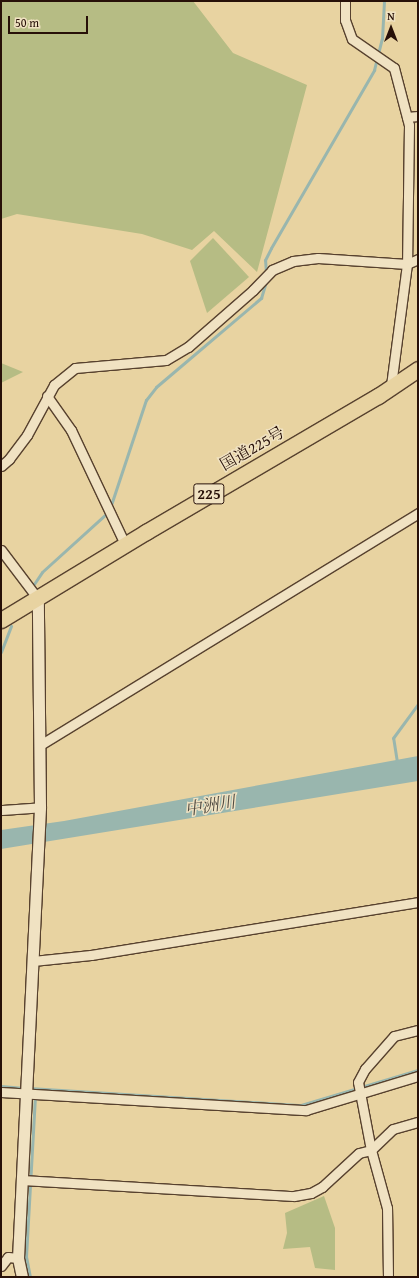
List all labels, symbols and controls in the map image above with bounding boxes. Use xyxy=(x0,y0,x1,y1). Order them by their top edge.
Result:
scale bar xyxy=(10,8,90,34)
north arrow xyxy=(371,8,411,48)
text: N xyxy=(387,8,395,24)
text: 50 m xyxy=(15,14,39,31)
street label: 国道225号 xyxy=(216,422,288,474)
road number: 225 xyxy=(193,481,225,507)
water label: 中洲川 xyxy=(183,791,237,819)

